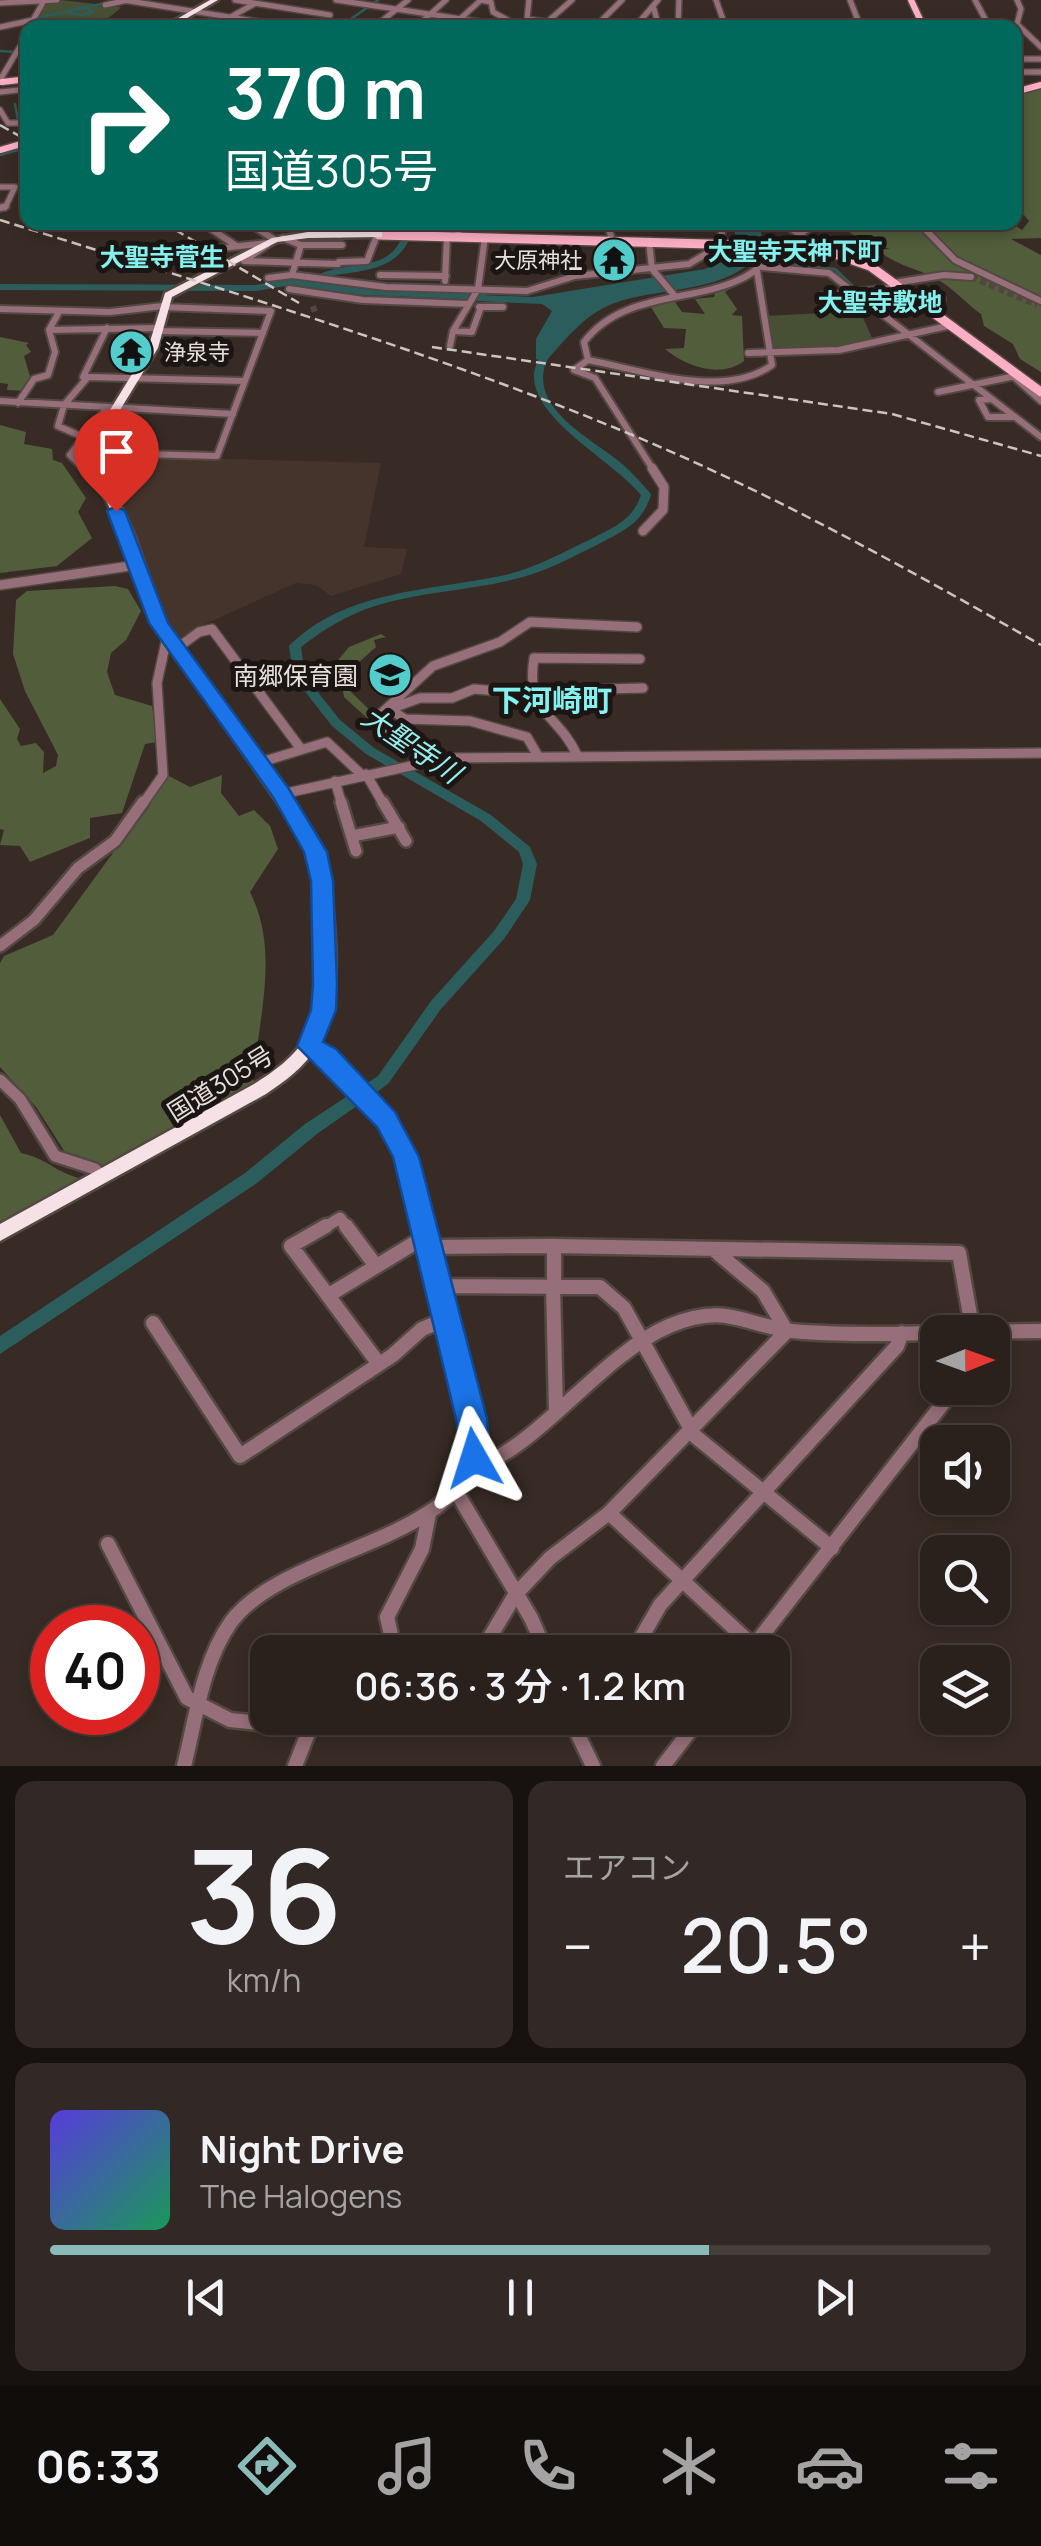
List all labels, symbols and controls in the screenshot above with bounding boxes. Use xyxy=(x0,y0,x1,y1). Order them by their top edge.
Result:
text: 370 m xyxy=(225,44,426,140)
icon: right xyxy=(60,60,190,190)
text: 国道305号 xyxy=(225,139,438,201)
district label: 大聖寺天神下町 xyxy=(707,233,883,268)
temple icon: 大原神社 xyxy=(591,237,637,283)
district label: 大聖寺菅生 xyxy=(99,239,225,274)
place label: 大原神社 xyxy=(494,245,582,275)
district label: 大聖寺敷地 xyxy=(817,284,943,319)
temple icon: 浄泉寺 xyxy=(108,329,154,375)
place label: 浄泉寺 xyxy=(164,337,230,367)
pin xyxy=(74,409,159,512)
icon: arrive xyxy=(89,424,144,479)
school or university icon: 南郷保育園 xyxy=(367,652,413,698)
place label: 南郷保育園 xyxy=(233,658,358,693)
district label: 下河崎町 xyxy=(492,679,612,720)
water label: 大聖寺川 xyxy=(355,697,472,793)
street label: 国道305号 xyxy=(160,1037,280,1129)
north arrow xyxy=(920,1315,1010,1405)
map controls xyxy=(920,1315,1010,1735)
position arrow xyxy=(422,1406,526,1510)
button: sound xyxy=(920,1425,1010,1515)
button: search xyxy=(920,1535,1010,1625)
speed limit sign: 40 xyxy=(30,1605,160,1735)
button: layers xyxy=(920,1645,1010,1735)
text: 06:36 · 3 分 · 1.2 km xyxy=(354,1659,686,1711)
text: 36 xyxy=(186,1804,342,1982)
text: エアコン xyxy=(563,1845,691,1889)
text: 20.5° xyxy=(680,1893,872,1996)
text: − xyxy=(563,1908,593,1984)
text: + xyxy=(959,1908,991,1984)
text: km/h xyxy=(227,1958,301,2002)
text: Night Drive xyxy=(200,2122,405,2174)
text: The Halogens xyxy=(200,2174,402,2218)
icon: previous xyxy=(179,2270,234,2325)
icon: pause xyxy=(493,2270,548,2325)
icon: next xyxy=(807,2270,862,2325)
icon: directions xyxy=(232,2431,302,2501)
icon: music xyxy=(372,2431,442,2501)
icon: phone xyxy=(513,2431,583,2501)
icon: climate xyxy=(654,2431,724,2501)
icon: car xyxy=(795,2431,865,2501)
icon: filters xyxy=(936,2431,1006,2501)
text: 06:33 xyxy=(35,2435,161,2497)

